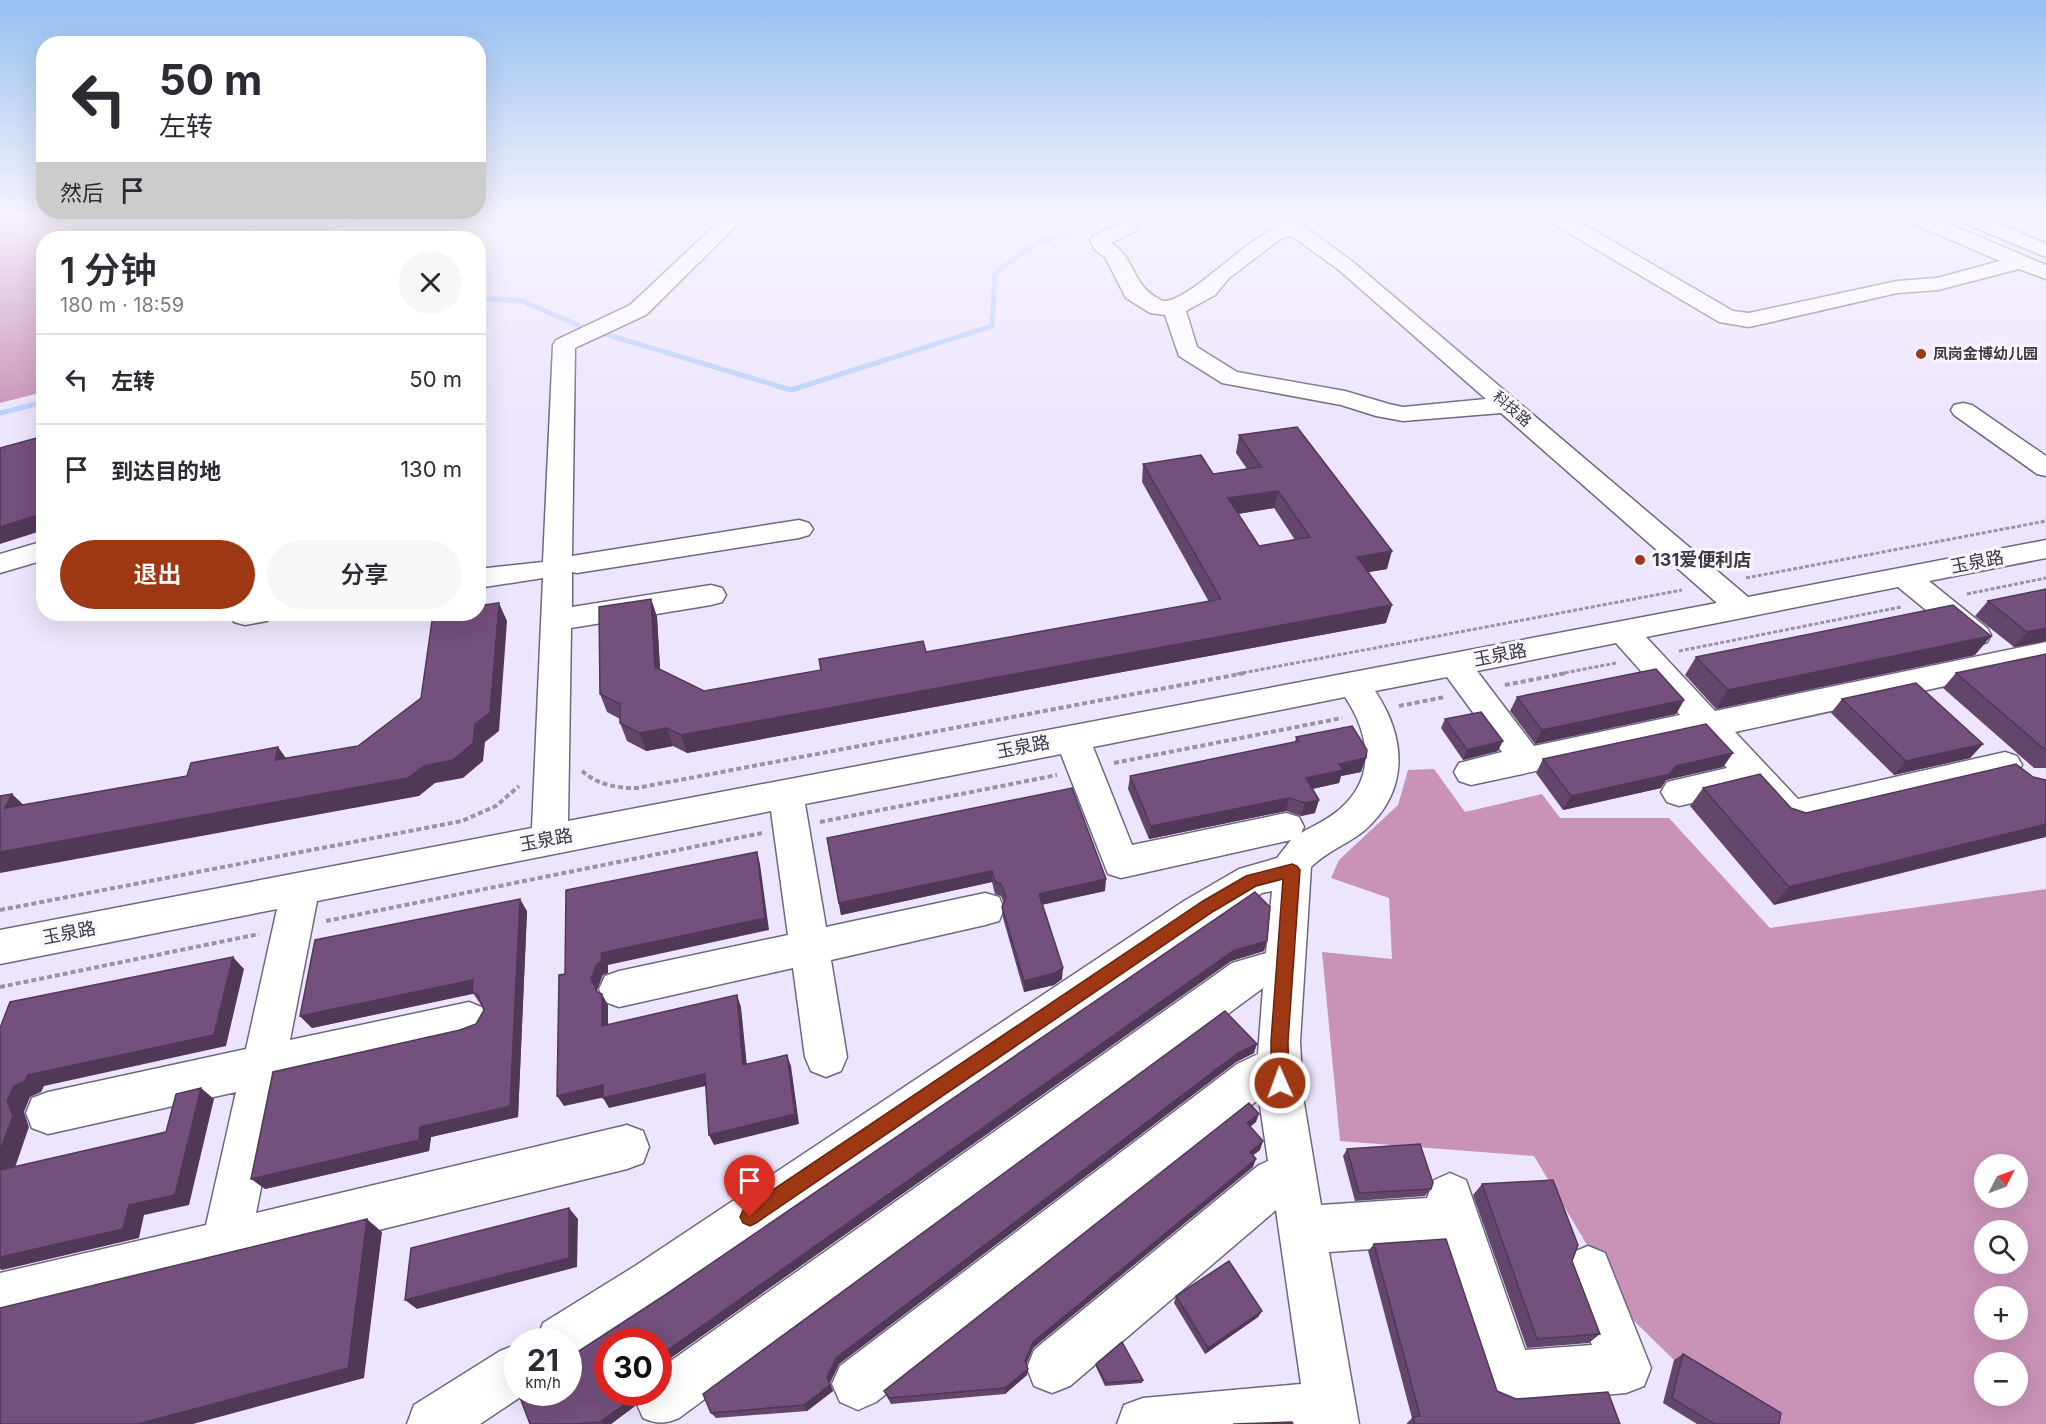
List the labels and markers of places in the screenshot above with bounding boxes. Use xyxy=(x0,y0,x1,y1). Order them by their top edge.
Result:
place label: 凤岗金博幼儿园 xyxy=(1933,344,2038,363)
marker: 凤岗金博幼儿园 xyxy=(1914,347,1928,361)
place label: 131爱便利店 xyxy=(1652,549,1751,570)
marker: 131爱便利店 xyxy=(1633,553,1647,567)
pin xyxy=(724,1155,775,1217)

